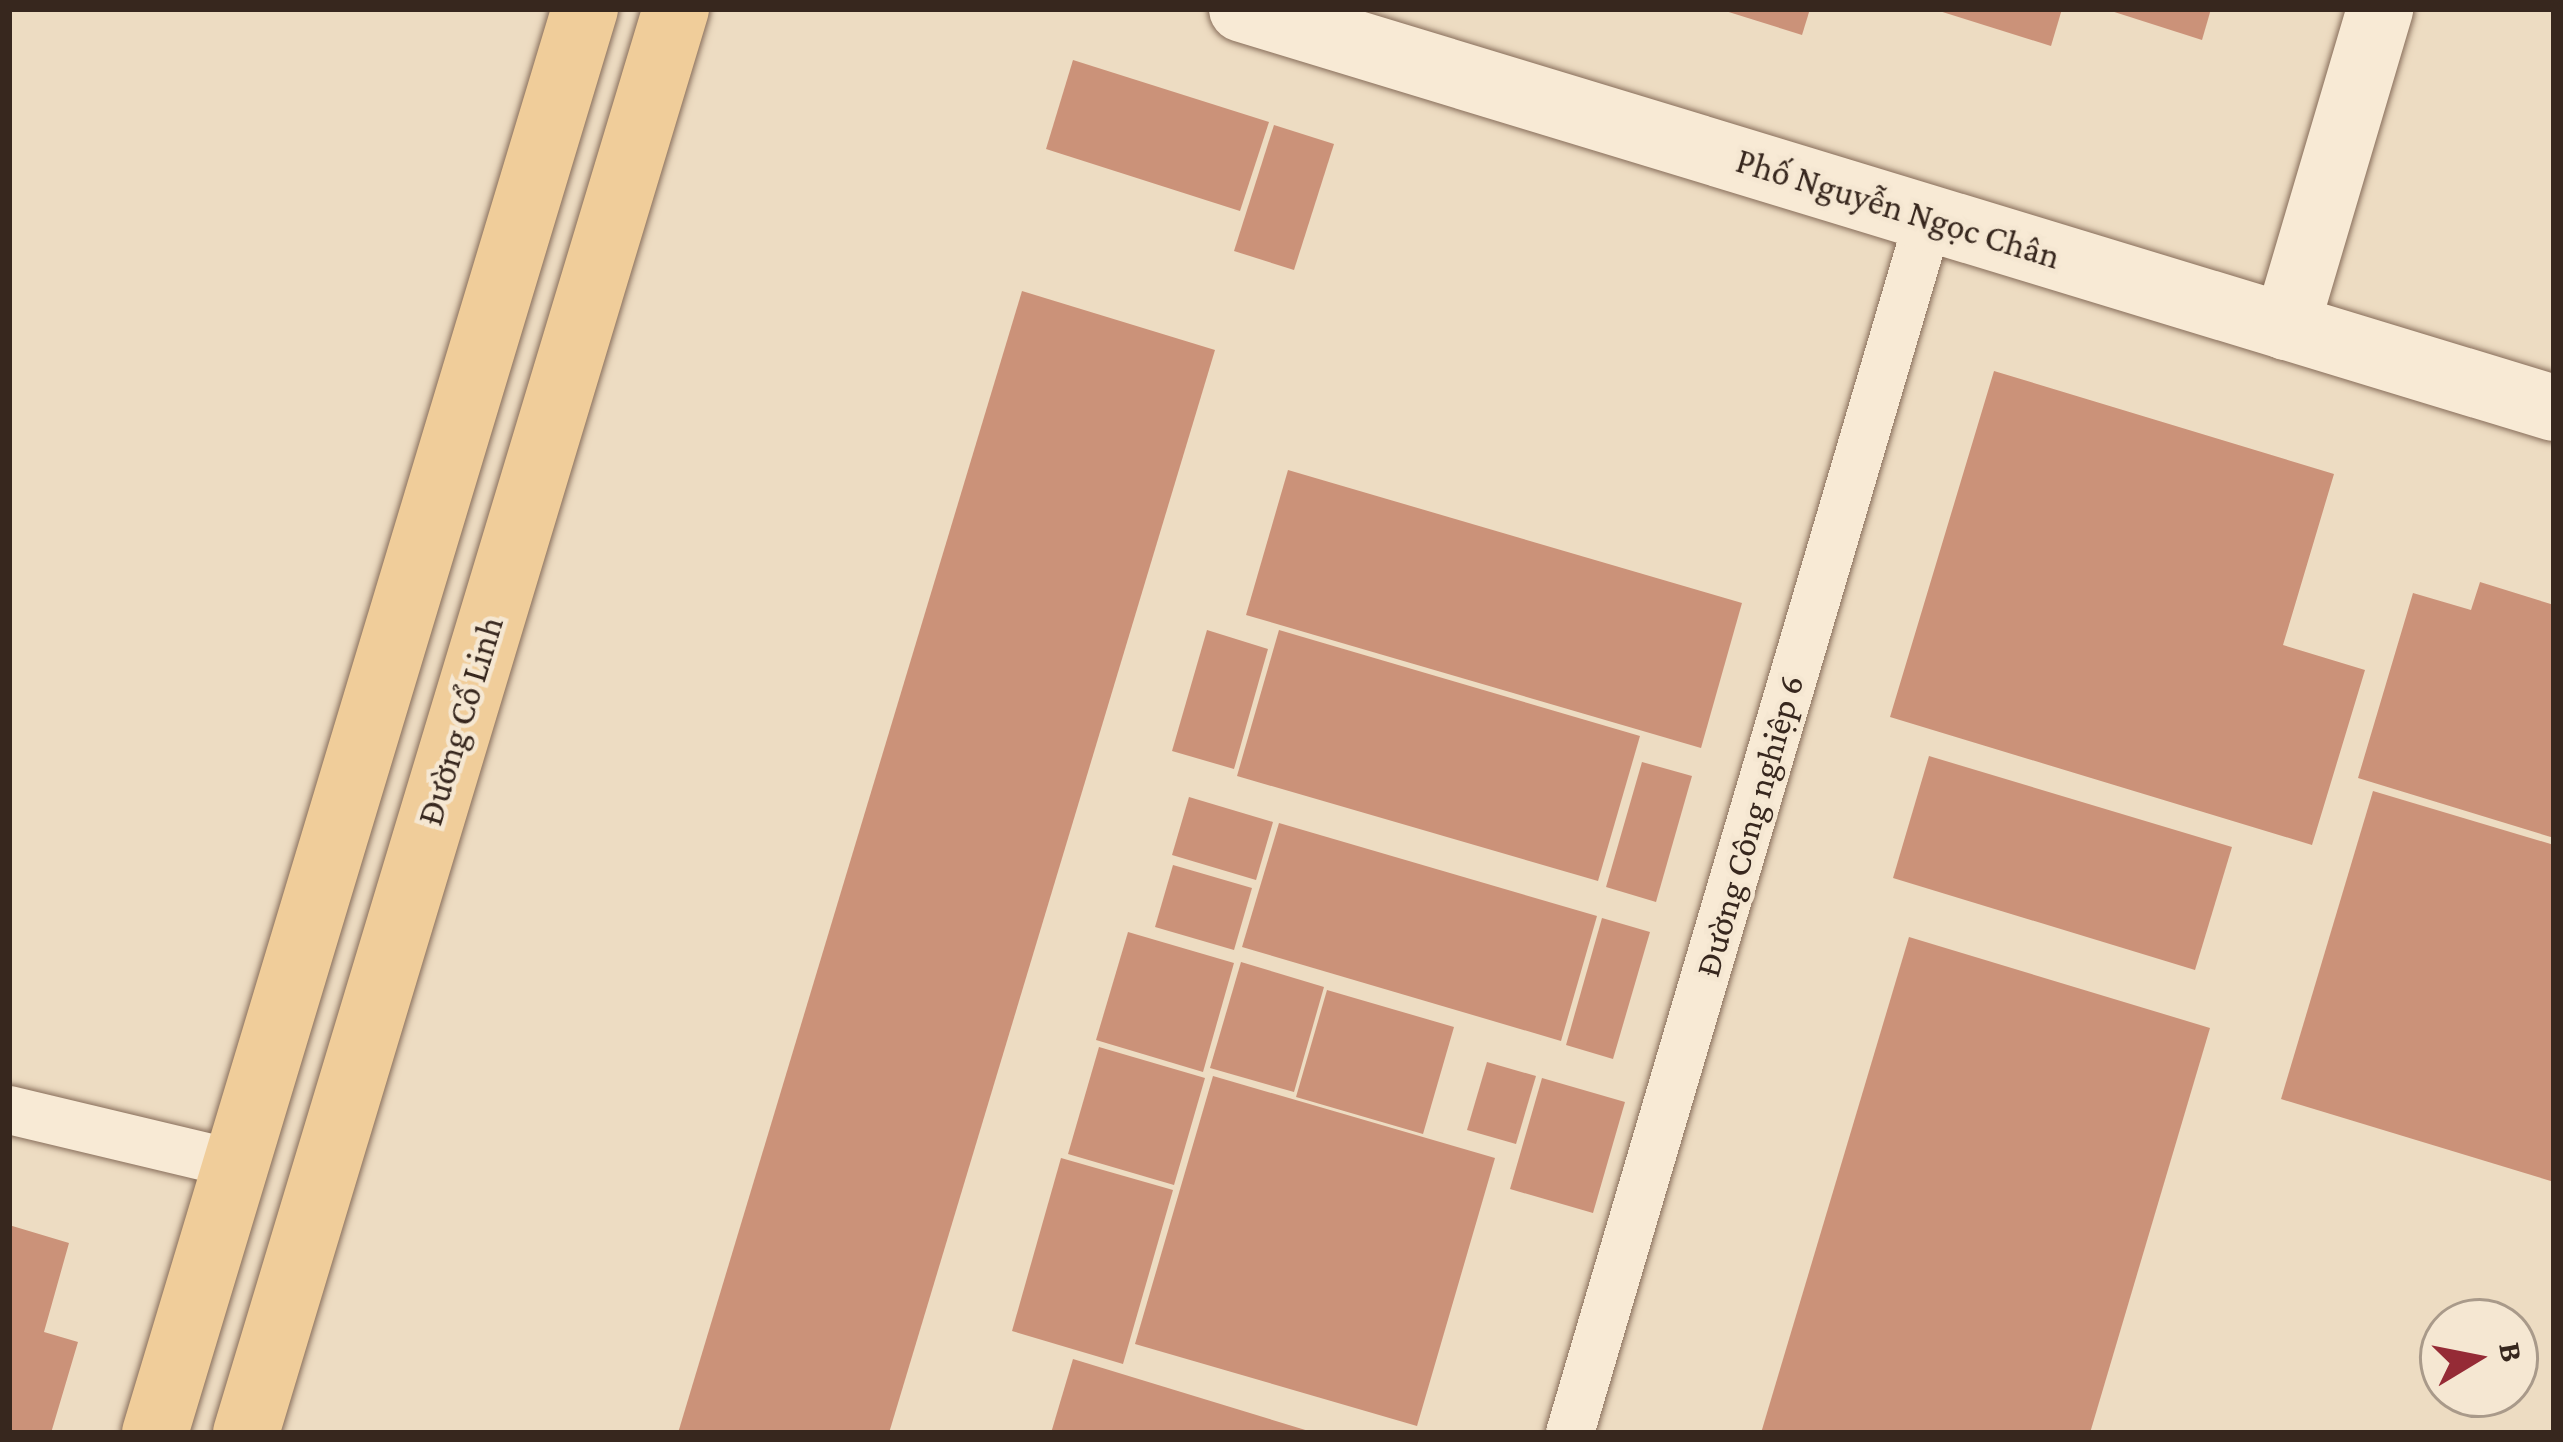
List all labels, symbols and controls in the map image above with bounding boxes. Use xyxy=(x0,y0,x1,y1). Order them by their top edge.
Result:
street label: Phố Nguyễn Ngọc Chân xyxy=(1731,139,2065,279)
street label: Đường Cổ Linh xyxy=(409,611,513,831)
street label: Đường Công nghiệp 6 xyxy=(1686,670,1814,982)
north arrow xyxy=(2419,1298,2539,1418)
text: B xyxy=(2492,1339,2532,1365)

